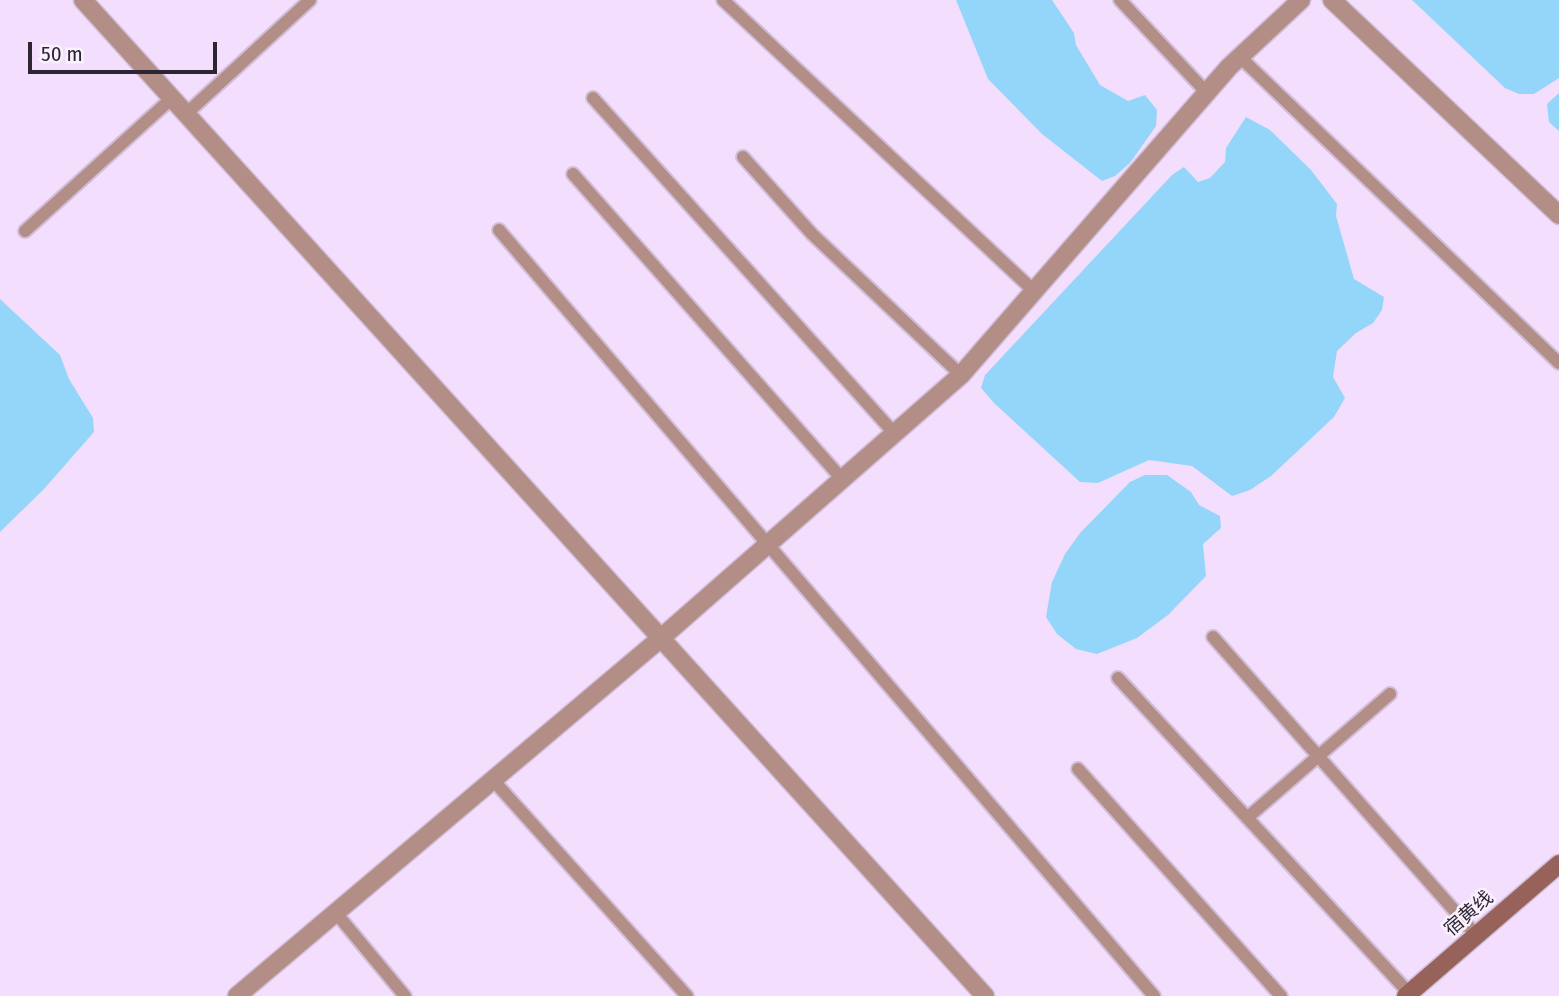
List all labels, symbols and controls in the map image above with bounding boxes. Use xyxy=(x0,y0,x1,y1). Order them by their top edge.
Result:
scale bar xyxy=(32,28,220,72)
text: 50 m xyxy=(41,41,83,67)
street label: 宿黄线 xyxy=(1440,887,1498,941)

